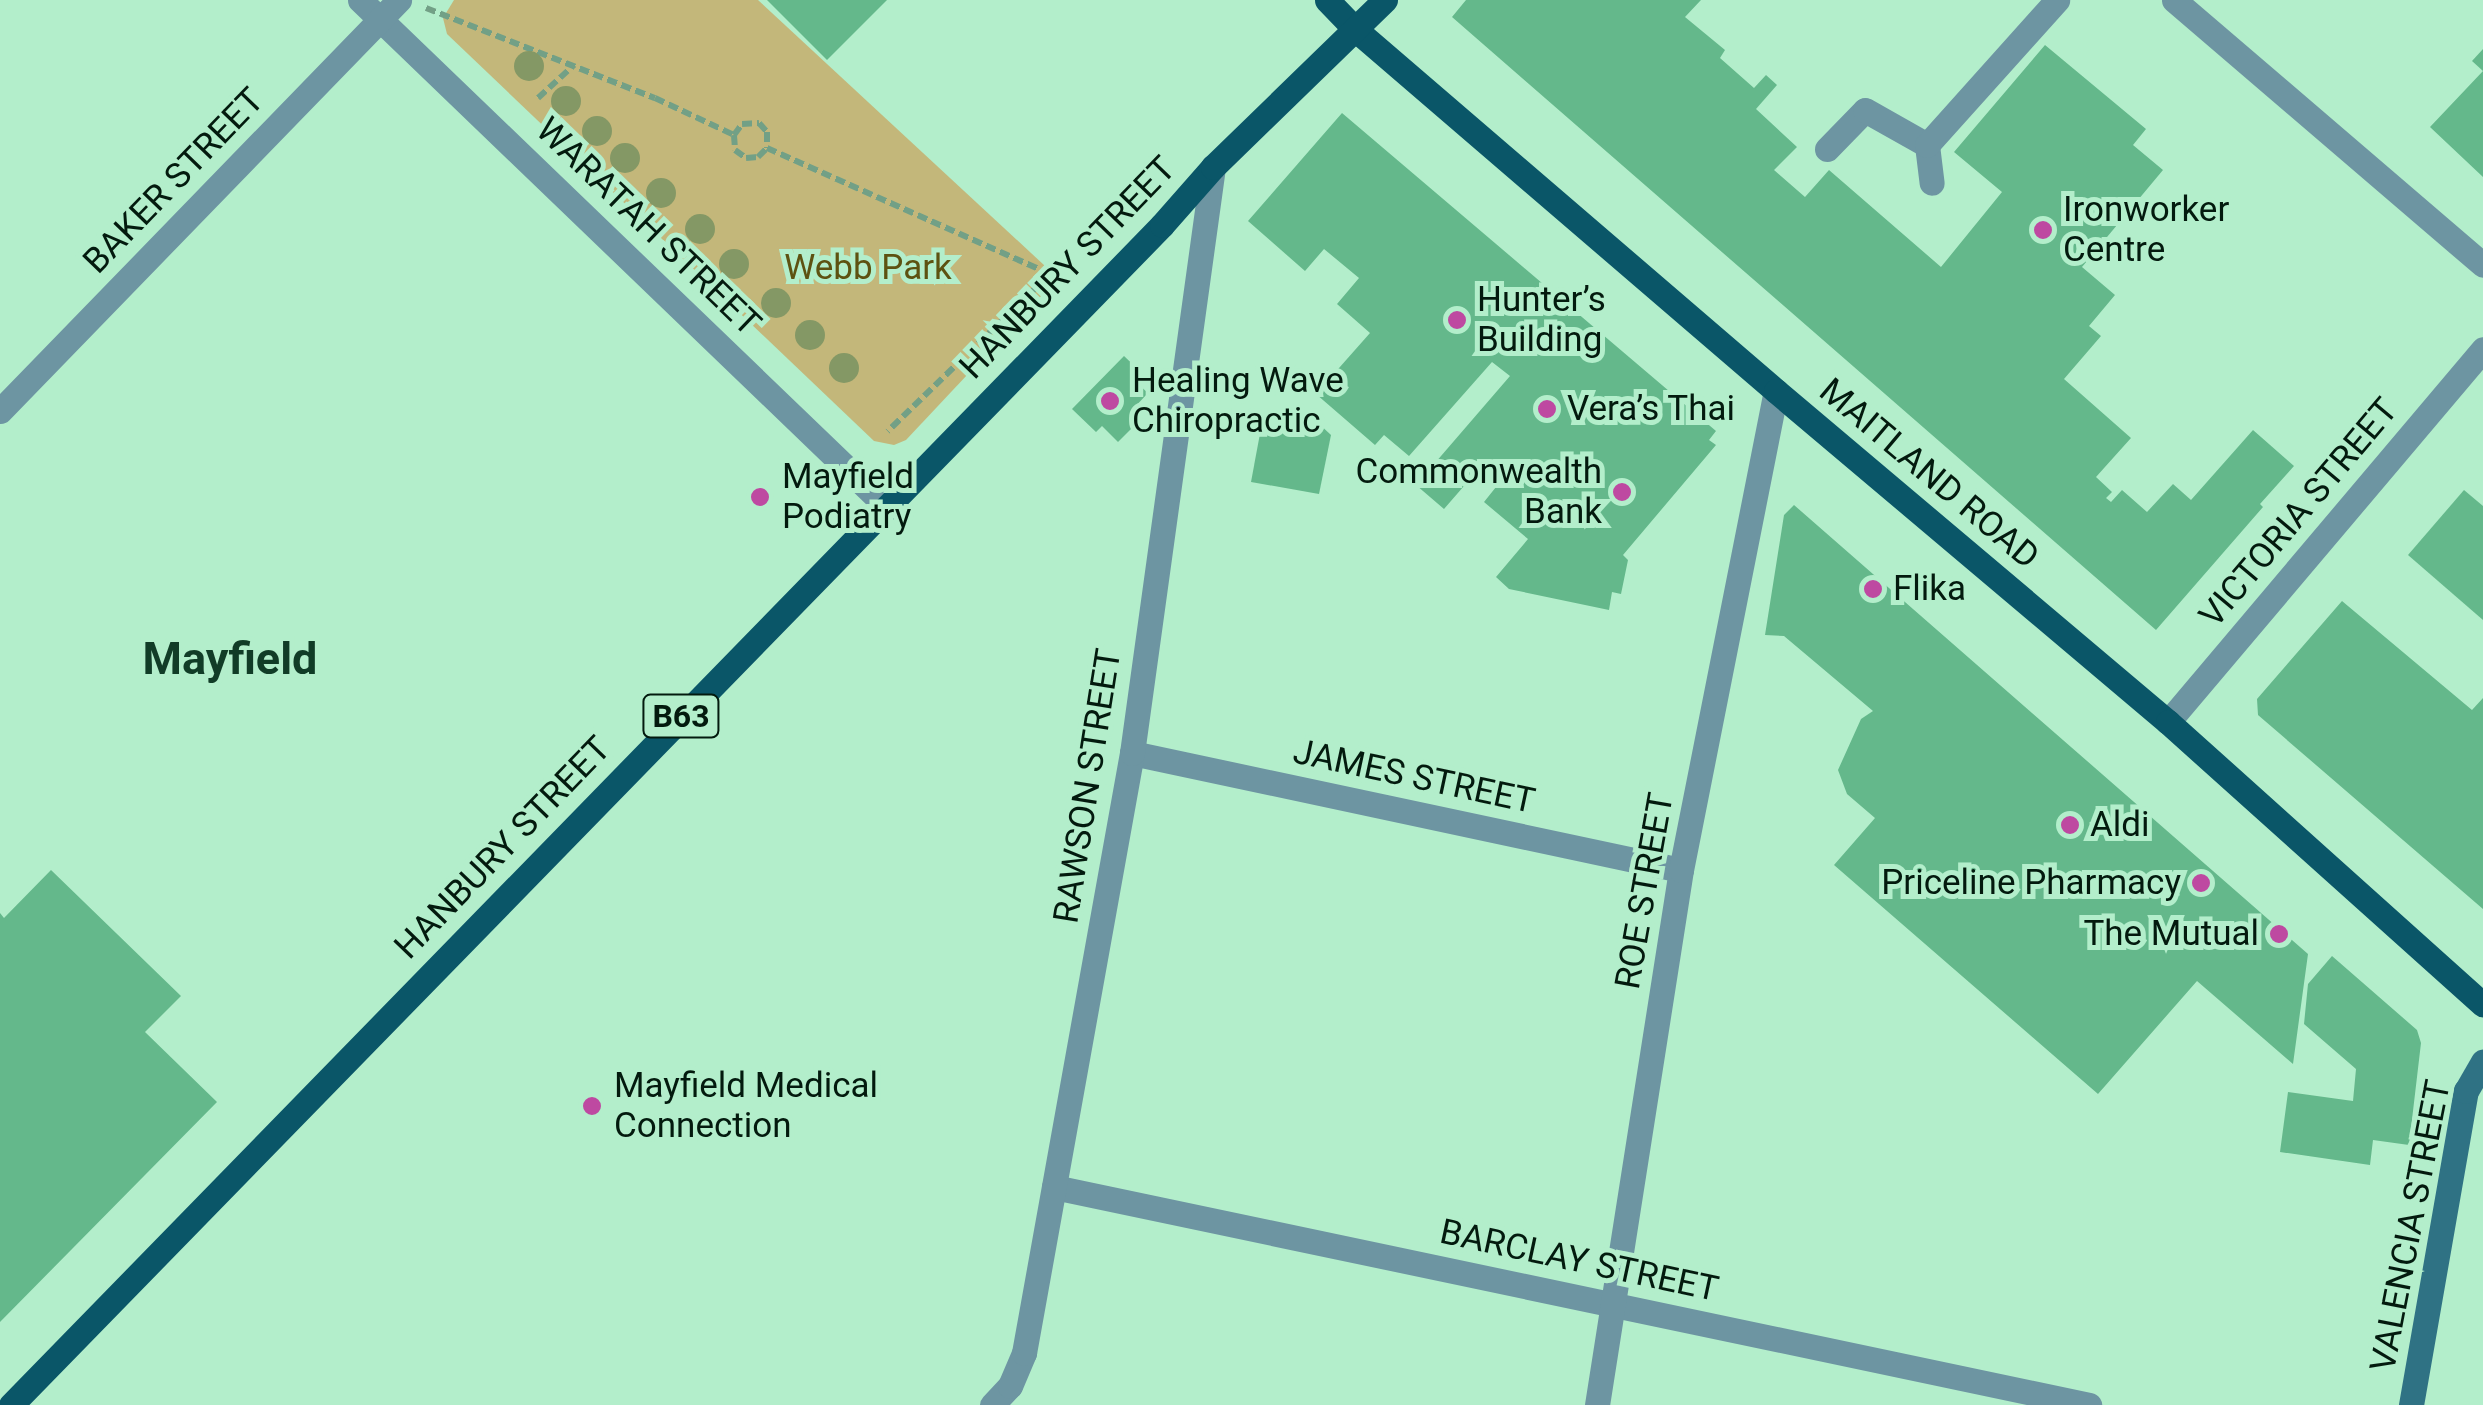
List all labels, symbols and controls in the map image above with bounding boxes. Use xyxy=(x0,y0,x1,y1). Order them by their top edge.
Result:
street label: BAKER STREET xyxy=(75,80,273,282)
street label: WARATAH STREET xyxy=(527,109,769,345)
street label: HANBURY STREET xyxy=(951,148,1185,388)
place label: Ironworker Centre xyxy=(2063,189,2229,271)
marker: Ironworker Centre xyxy=(2032,219,2054,241)
park label: Webb Park xyxy=(784,247,952,289)
place label: Hunter’s Building xyxy=(1477,279,1606,361)
marker: Hunter’s Building xyxy=(1446,309,1468,331)
place label: Healing Wave Chiropractic xyxy=(1132,360,1344,442)
street label: MAITLAND ROAD xyxy=(1811,370,2047,578)
marker: Healing Wave Chiropractic xyxy=(1097,388,1123,414)
place label: Vera’s Thai xyxy=(1567,388,1736,430)
street label: VICTORIA STREET xyxy=(2191,390,2407,636)
marker: Vera’s Thai xyxy=(1536,398,1558,420)
place label: Commonwealth Bank xyxy=(1355,451,1602,533)
place label: Mayfield Podiatry xyxy=(782,456,914,538)
marker: Commonwealth Bank xyxy=(1611,481,1633,503)
marker: Mayfield Podiatry xyxy=(747,484,773,510)
place label: Flika xyxy=(1893,568,1966,610)
marker: Flika xyxy=(1862,578,1884,600)
district label: Mayfield xyxy=(143,632,317,686)
street label: RAWSON STREET xyxy=(1046,646,1130,926)
road number: B63 xyxy=(641,689,721,743)
street label: HANBURY STREET xyxy=(386,728,620,968)
street label: JAMES STREET xyxy=(1289,731,1539,823)
street label: ROE STREET xyxy=(1607,790,1683,992)
place label: Aldi xyxy=(2090,804,2150,846)
marker: Aldi xyxy=(2059,814,2081,836)
place label: Priceline Pharmacy xyxy=(1881,862,2181,904)
marker: Priceline Pharmacy xyxy=(2190,872,2212,894)
place label: The Mutual xyxy=(2083,913,2259,955)
marker: The Mutual xyxy=(2268,923,2290,945)
place label: Mayfield Medical Connection xyxy=(614,1065,878,1147)
street label: VALENCIA STREET xyxy=(2362,1077,2460,1375)
marker: Mayfield Medical Connection xyxy=(579,1093,605,1119)
street label: BARCLAY STREET xyxy=(1436,1211,1722,1311)

